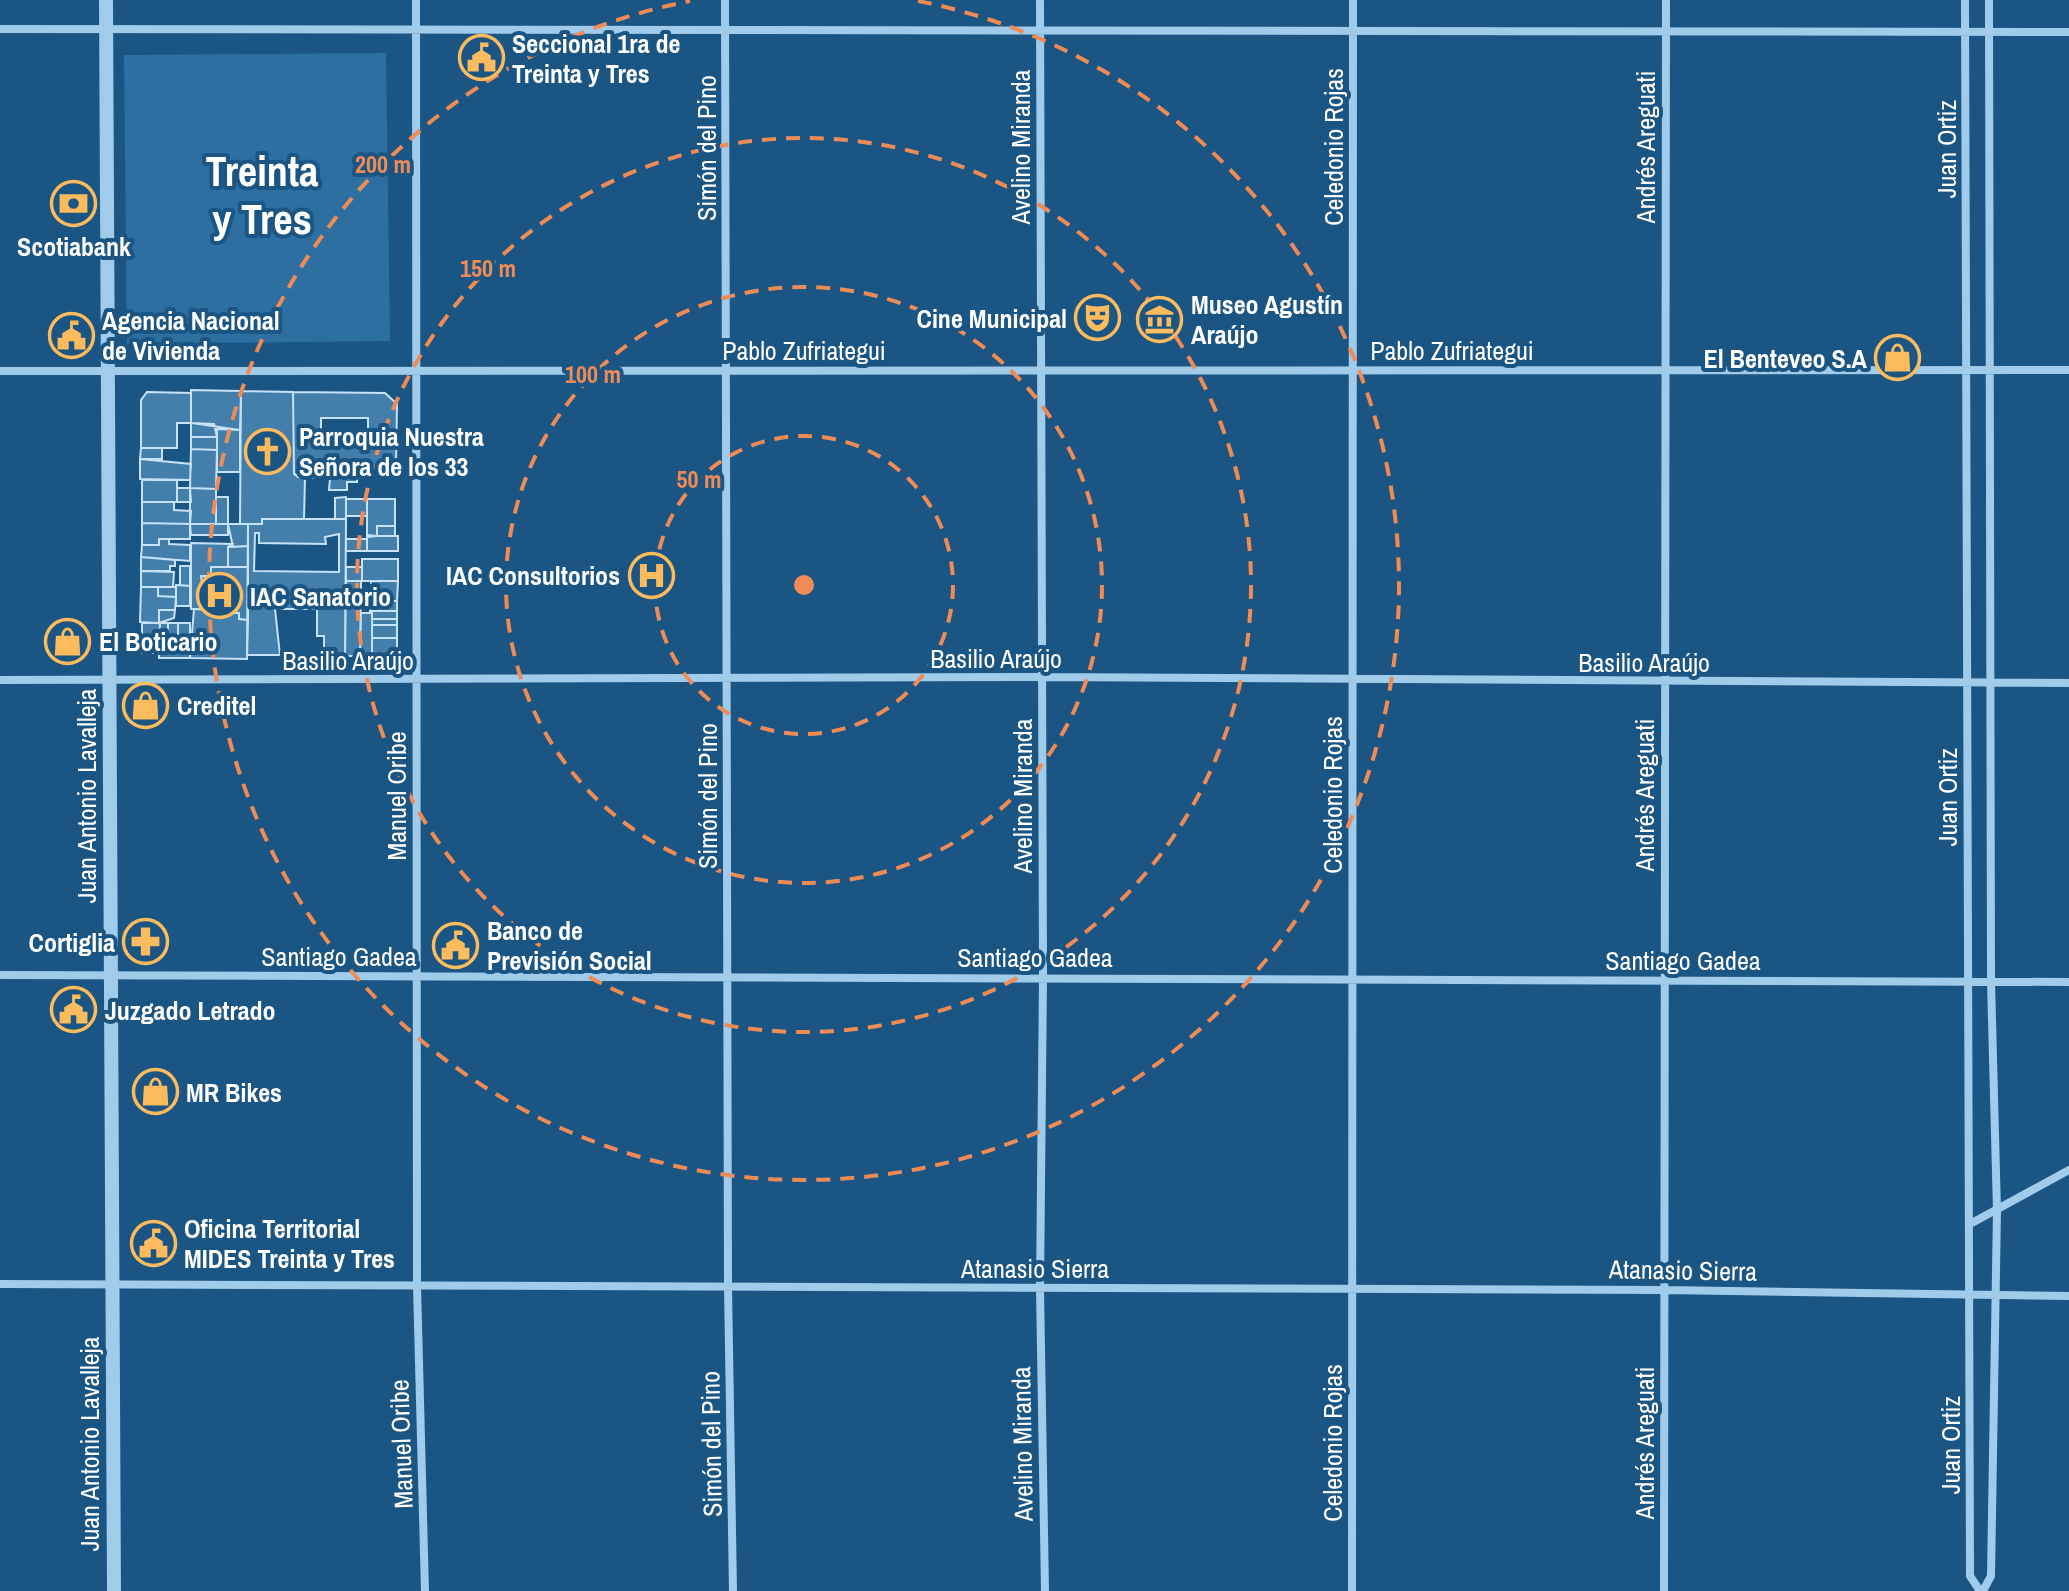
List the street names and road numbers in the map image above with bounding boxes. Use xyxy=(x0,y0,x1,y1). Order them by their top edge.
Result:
street label: Celedonio Rojas xyxy=(1316,68,1351,226)
street label: Avelino Miranda xyxy=(1003,69,1038,225)
street label: Andrés Areguati xyxy=(1628,71,1663,224)
street label: Simón del Pino xyxy=(689,75,724,221)
street label: Juan Ortiz xyxy=(1929,100,1964,198)
street label: Pablo Zufriategui xyxy=(722,333,886,368)
street label: Pablo Zufriategui xyxy=(1370,333,1534,368)
street label: Basilio Araújo xyxy=(930,641,1062,676)
street label: Basilio Araújo xyxy=(282,643,414,678)
street label: Basilio Araújo xyxy=(1578,645,1710,680)
street label: Juan Antonio Lavalleja xyxy=(69,689,104,903)
street label: Celedonio Rojas xyxy=(1315,716,1350,874)
street label: Avelino Miranda xyxy=(1005,718,1040,874)
street label: Andrés Areguati xyxy=(1627,719,1662,872)
street label: Simón del Pino xyxy=(690,723,725,869)
street label: Manuel Oribe xyxy=(379,731,414,861)
street label: Juan Ortiz xyxy=(1930,748,1965,846)
street label: Santiago Gadea xyxy=(261,939,417,974)
street label: Santiago Gadea xyxy=(957,940,1113,975)
street label: Santiago Gadea xyxy=(1605,943,1761,978)
street label: Atanasio Sierra xyxy=(960,1251,1109,1286)
street label: Atanasio Sierra xyxy=(1608,1251,1758,1289)
street label: Juan Antonio Lavalleja xyxy=(72,1337,107,1551)
street label: Celedonio Rojas xyxy=(1315,1364,1350,1522)
street label: Avelino Miranda xyxy=(1003,1366,1041,1523)
street label: Andrés Areguati xyxy=(1627,1367,1662,1520)
street label: Simón del Pino xyxy=(692,1371,730,1517)
street label: Manuel Oribe xyxy=(381,1379,421,1509)
street label: Juan Ortiz xyxy=(1933,1396,1968,1494)

